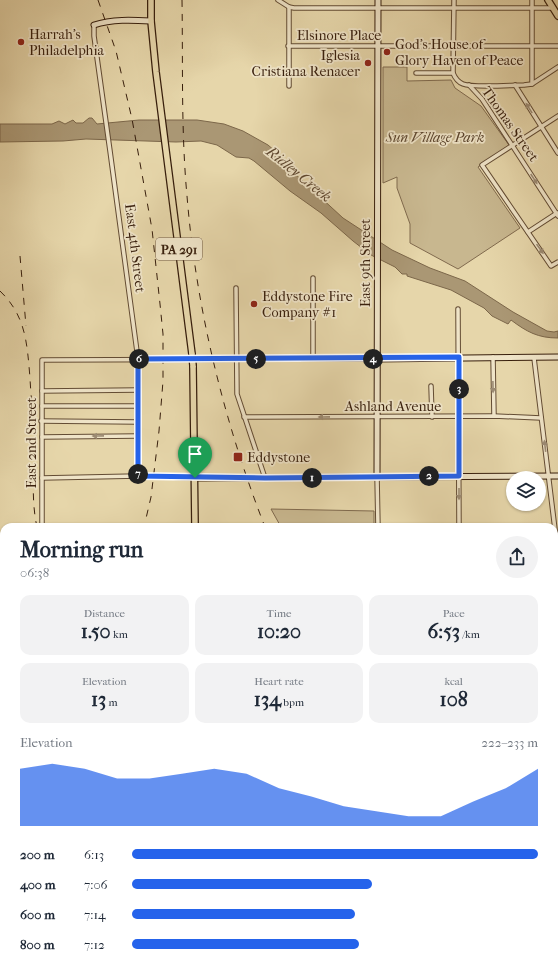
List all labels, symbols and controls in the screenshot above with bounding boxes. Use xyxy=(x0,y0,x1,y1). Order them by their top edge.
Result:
place label: Harrah's Philadelphia xyxy=(29,26,105,59)
street label: Elsinore Place xyxy=(297,27,381,44)
place label: God's House of Glory Haven of Peace xyxy=(395,36,523,69)
marker: Harrah's Philadelphia xyxy=(16,37,26,47)
place label: Iglesia Cristiana Renacer xyxy=(252,47,361,80)
marker: God's House of Glory Haven of Peace xyxy=(382,47,392,57)
marker: Iglesia Cristiana Renacer xyxy=(363,58,373,68)
street label: Thomas Street xyxy=(478,83,542,165)
one-way arrow xyxy=(525,103,533,113)
park label: Sun Village Park xyxy=(385,129,484,146)
water label: Ridley Creek xyxy=(262,142,335,206)
one-way arrow xyxy=(530,173,537,184)
street label: East 4th Street xyxy=(121,203,149,293)
street label: East 9th Street xyxy=(357,219,374,307)
road number: PA 291 xyxy=(156,238,202,260)
one-way arrow xyxy=(536,244,544,254)
place label: Eddystone Fire Company #1 xyxy=(262,288,353,321)
marker: Eddystone Fire Company #1 xyxy=(249,299,259,309)
pin: 6 xyxy=(129,349,149,369)
pin: 5 xyxy=(246,349,266,369)
pin: 4 xyxy=(363,349,383,369)
text: 6 xyxy=(136,352,142,365)
text: 5 xyxy=(254,352,258,365)
text: 4 xyxy=(370,352,376,365)
pin: 3 xyxy=(449,379,469,399)
one-way arrow xyxy=(490,381,496,394)
text: 3 xyxy=(457,382,461,395)
street label: East 2nd Street xyxy=(23,397,40,489)
street label: Ashland Avenue xyxy=(344,398,441,415)
one-way arrow xyxy=(317,414,330,420)
one-way arrow xyxy=(91,433,104,439)
pin xyxy=(178,437,212,478)
one-way arrow xyxy=(542,440,548,452)
icon: arrive xyxy=(184,443,206,465)
place label: Eddystone xyxy=(247,449,310,466)
marker: Eddystone xyxy=(232,451,244,463)
pin: 7 xyxy=(128,464,148,484)
pin: 2 xyxy=(419,466,439,486)
text: 7 xyxy=(135,467,141,480)
pin: 1 xyxy=(302,468,322,488)
text: 2 xyxy=(426,469,432,482)
text: 1 xyxy=(310,471,314,484)
map controls xyxy=(506,471,546,511)
button: layers xyxy=(506,471,546,511)
one-way arrow xyxy=(456,488,462,501)
button: share xyxy=(496,536,538,578)
text: Morning run xyxy=(20,537,143,563)
text: 06:38 xyxy=(20,565,49,580)
text: Distance xyxy=(84,607,125,620)
text: Time xyxy=(266,607,291,620)
text: Pace xyxy=(443,607,465,620)
text: 1.50 xyxy=(81,620,111,643)
text: 10:20 xyxy=(257,620,301,643)
text: 6:53 xyxy=(427,620,460,643)
text: km xyxy=(111,628,128,641)
text: /km xyxy=(460,628,480,641)
text: Elevation xyxy=(82,675,127,688)
text: Heart rate xyxy=(254,675,304,688)
text: kcal xyxy=(444,675,463,688)
text: 13 xyxy=(91,688,106,711)
text: 134 xyxy=(254,688,281,711)
text: 108 xyxy=(440,688,468,711)
text: m xyxy=(106,696,118,709)
text: bpm xyxy=(281,696,304,709)
text: Elevation xyxy=(20,735,73,750)
text: 222–233 m xyxy=(481,735,538,750)
text: 200 m xyxy=(20,847,55,862)
text: 6:13 xyxy=(84,847,104,862)
text: 400 m xyxy=(20,877,56,892)
text: 7:06 xyxy=(84,877,108,892)
text: 600 m xyxy=(20,907,55,922)
text: 7:14 xyxy=(84,907,106,922)
text: 800 m xyxy=(20,937,54,952)
text: 7:12 xyxy=(84,937,105,952)

